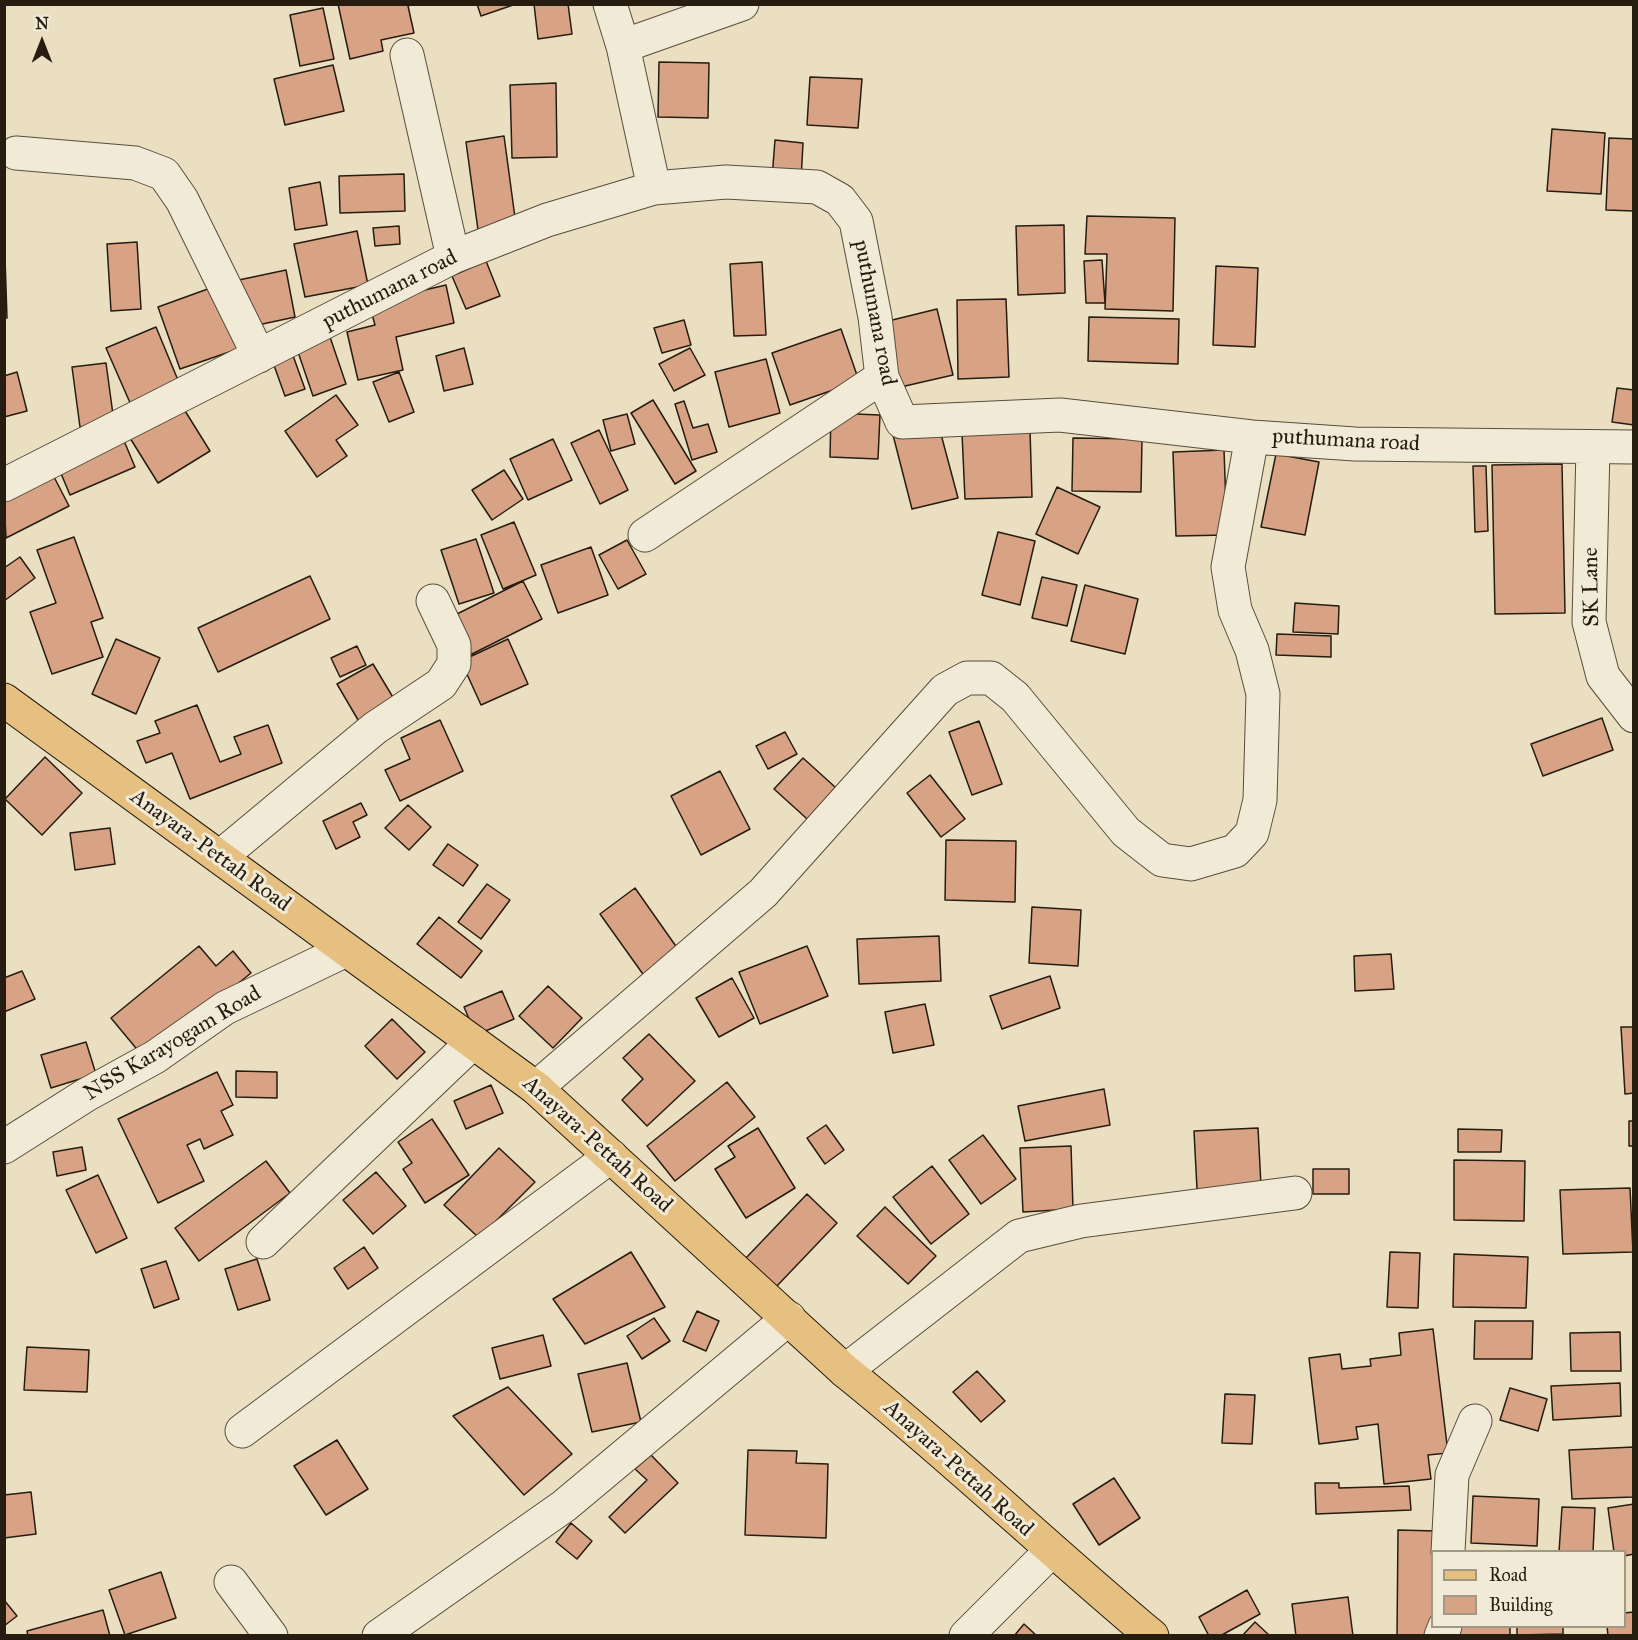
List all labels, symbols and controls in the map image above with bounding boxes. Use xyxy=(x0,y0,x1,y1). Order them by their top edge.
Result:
north arrow xyxy=(12,12,72,72)
text: N xyxy=(35,14,49,33)
street label: puthumana road xyxy=(847,238,901,388)
street label: puthumana road xyxy=(318,245,462,335)
street label: puthumana road xyxy=(1272,424,1420,458)
street label: SK Lane xyxy=(1578,547,1606,627)
street label: Anayara-Pettah Road xyxy=(125,784,295,918)
street label: NSS Karayogam Road xyxy=(80,981,266,1107)
street label: Anayara-Pettah Road xyxy=(517,1071,677,1219)
street label: Anayara-Pettah Road xyxy=(878,1395,1038,1543)
legend xyxy=(1431,1550,1626,1628)
text: Road xyxy=(1489,1564,1527,1586)
text: Building xyxy=(1489,1594,1552,1616)

